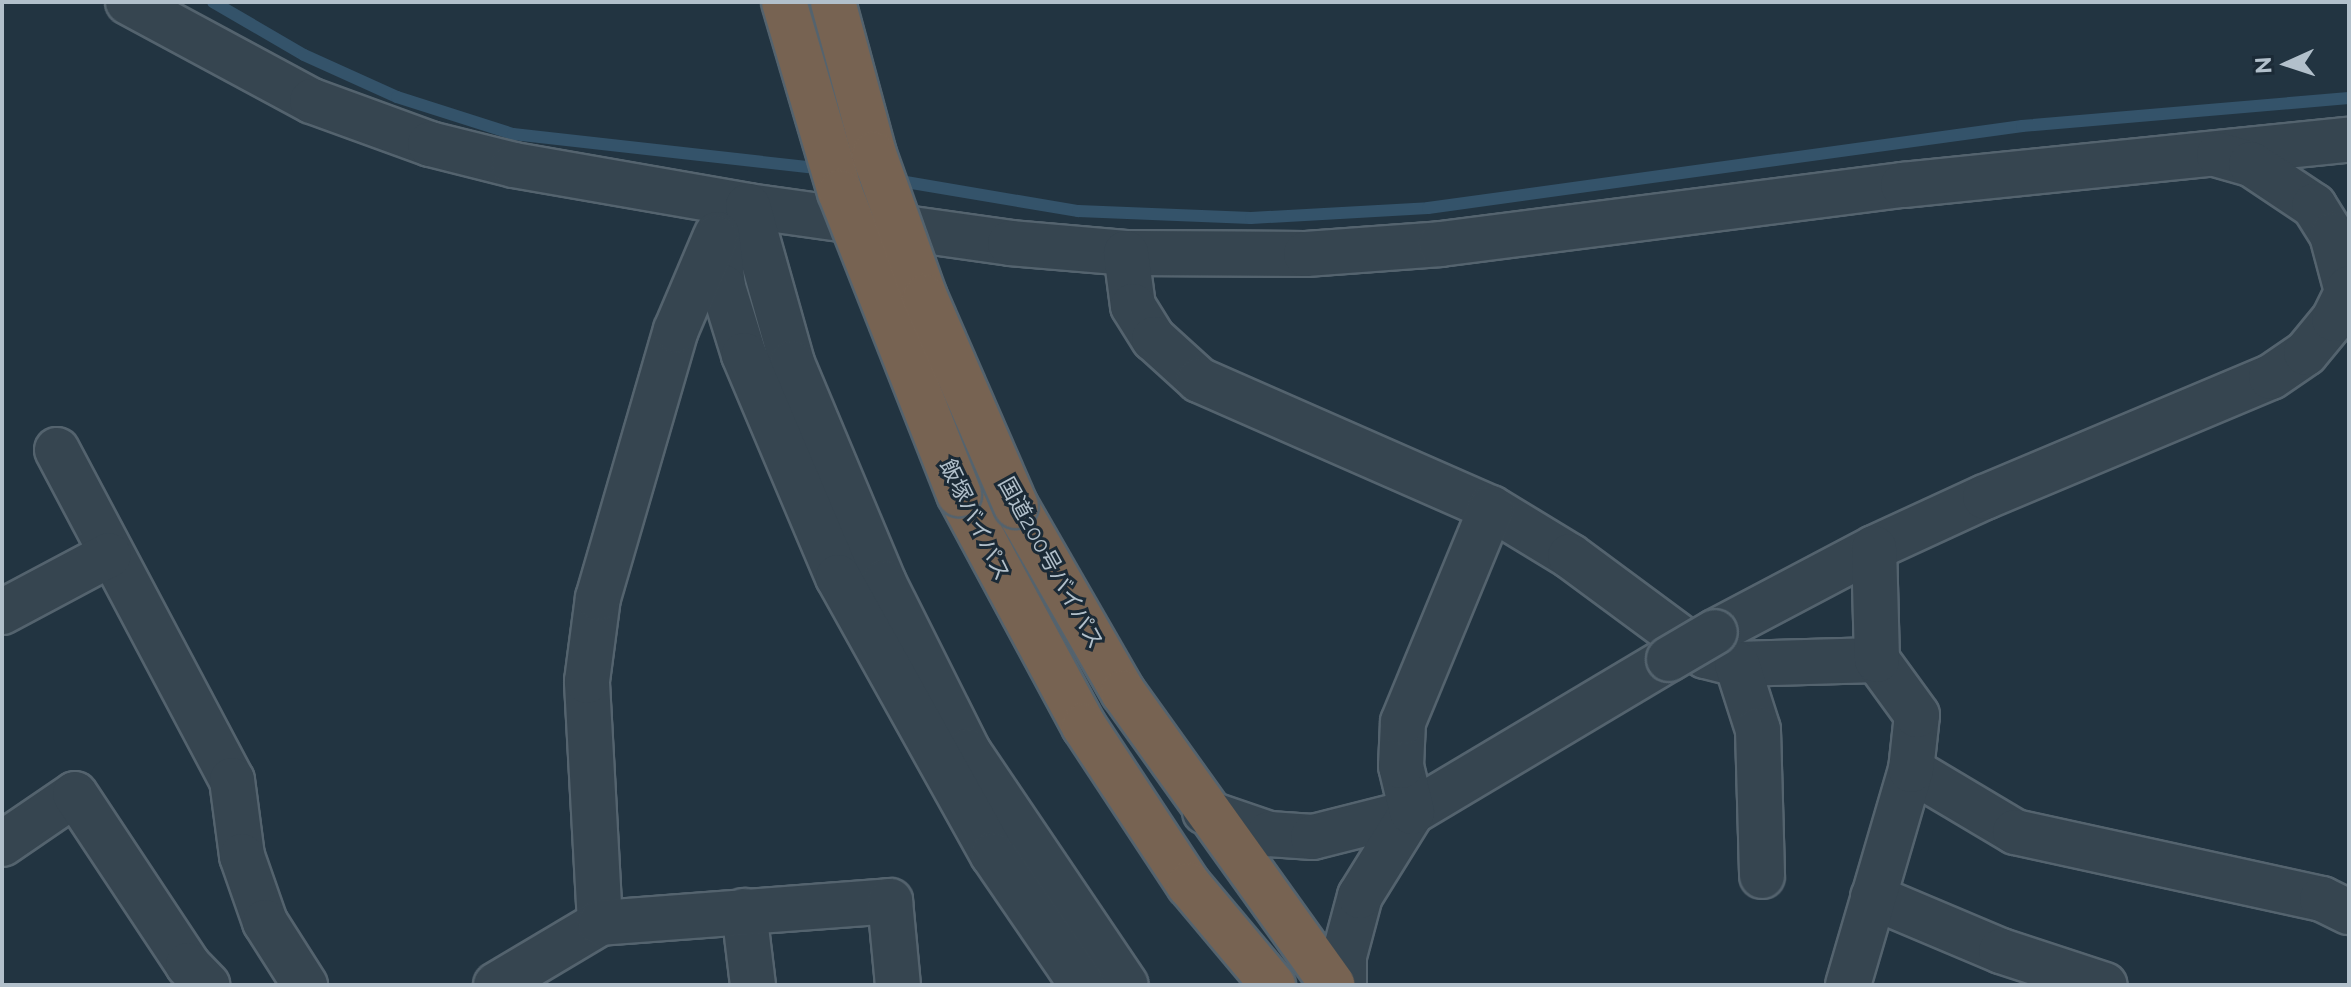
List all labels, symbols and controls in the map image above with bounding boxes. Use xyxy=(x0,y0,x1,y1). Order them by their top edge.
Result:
north arrow xyxy=(2247,24,2327,104)
text: N xyxy=(2250,56,2276,74)
street label: 飯塚バイパス xyxy=(934,455,1016,585)
street label: 国道200号バイパス xyxy=(993,472,1109,654)

